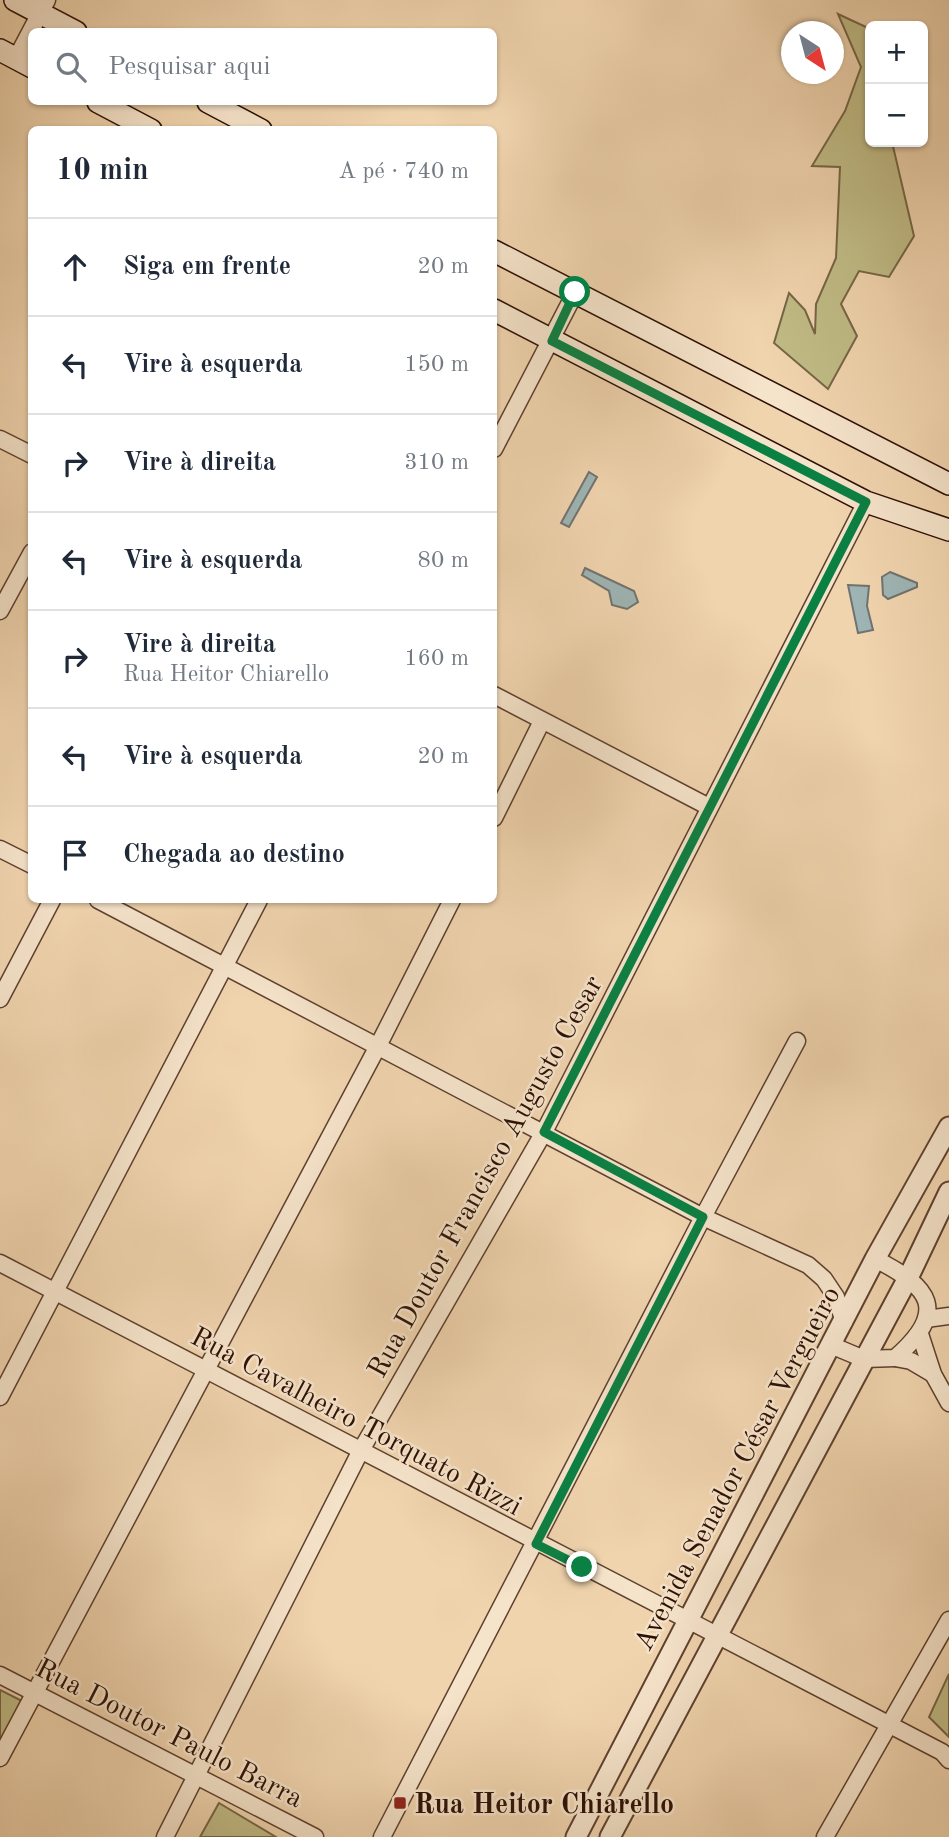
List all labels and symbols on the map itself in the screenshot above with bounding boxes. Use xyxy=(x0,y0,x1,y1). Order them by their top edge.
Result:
north arrow xyxy=(781,21,844,84)
route start xyxy=(559,276,590,307)
street label: Rua Doutor Francisco Augusto Cesar xyxy=(364,972,609,1383)
street label: Avenida Senador César Vergueiro xyxy=(630,1283,847,1656)
street label: Rua Cavalheiro Torquato Rizzi xyxy=(186,1323,526,1522)
route end xyxy=(566,1551,597,1582)
street label: Rua Doutor Paulo Barra xyxy=(30,1655,307,1814)
place label: Rua Heitor Chiarello xyxy=(414,1792,674,1820)
marker: Rua Heitor Chiarello xyxy=(392,1795,408,1811)

